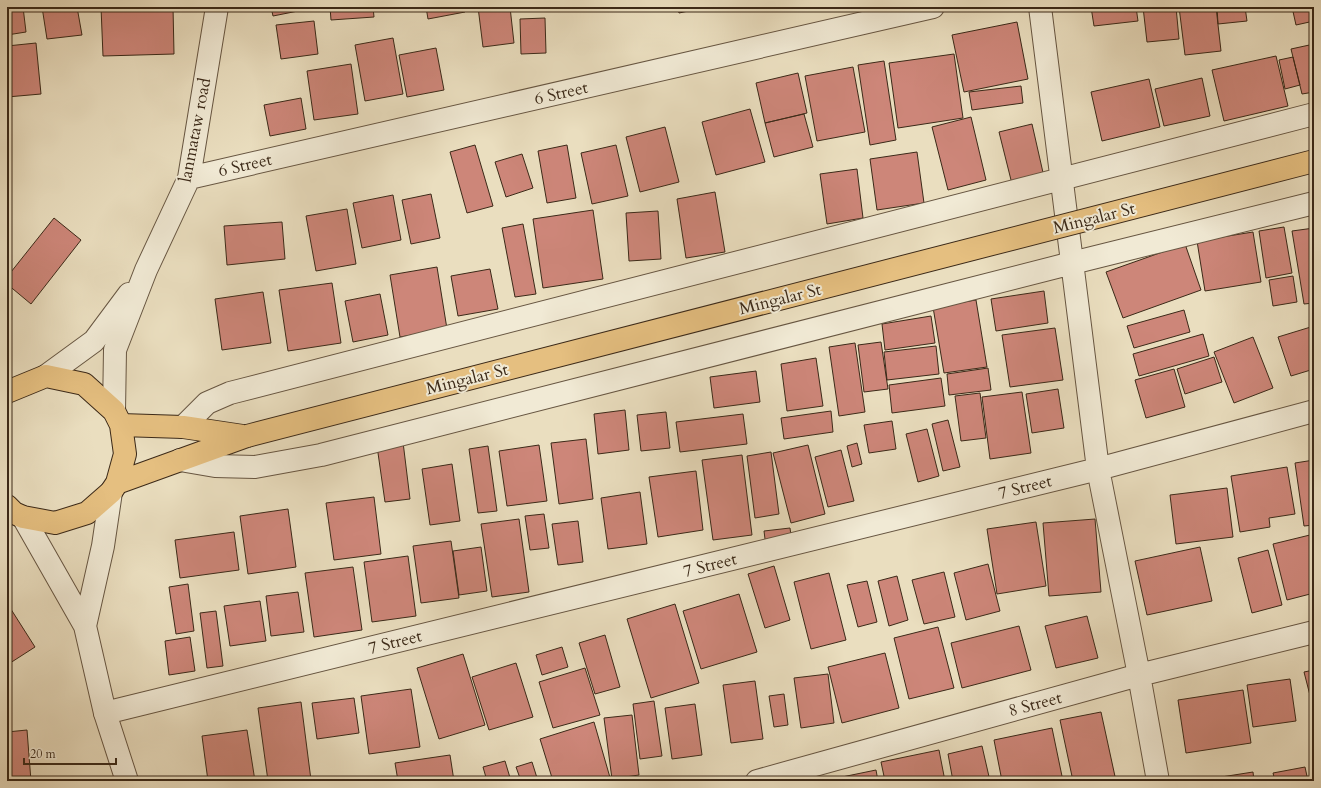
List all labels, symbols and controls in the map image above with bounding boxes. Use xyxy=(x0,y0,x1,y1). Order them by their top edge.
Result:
street label: lanmataw road xyxy=(174,76,216,184)
street label: 6 Street xyxy=(532,76,591,110)
street label: 6 Street xyxy=(216,148,275,182)
street label: Mingalar St xyxy=(1051,197,1138,239)
street label: Mingalar St xyxy=(737,278,824,320)
street label: Mingalar St xyxy=(424,358,511,400)
street label: 7 Street xyxy=(996,469,1055,505)
street label: 7 Street xyxy=(681,547,740,583)
street label: 7 Street xyxy=(366,624,425,660)
street label: 8 Street xyxy=(1006,686,1065,722)
scale bar xyxy=(24,740,116,766)
text: 20 m xyxy=(30,746,57,762)

